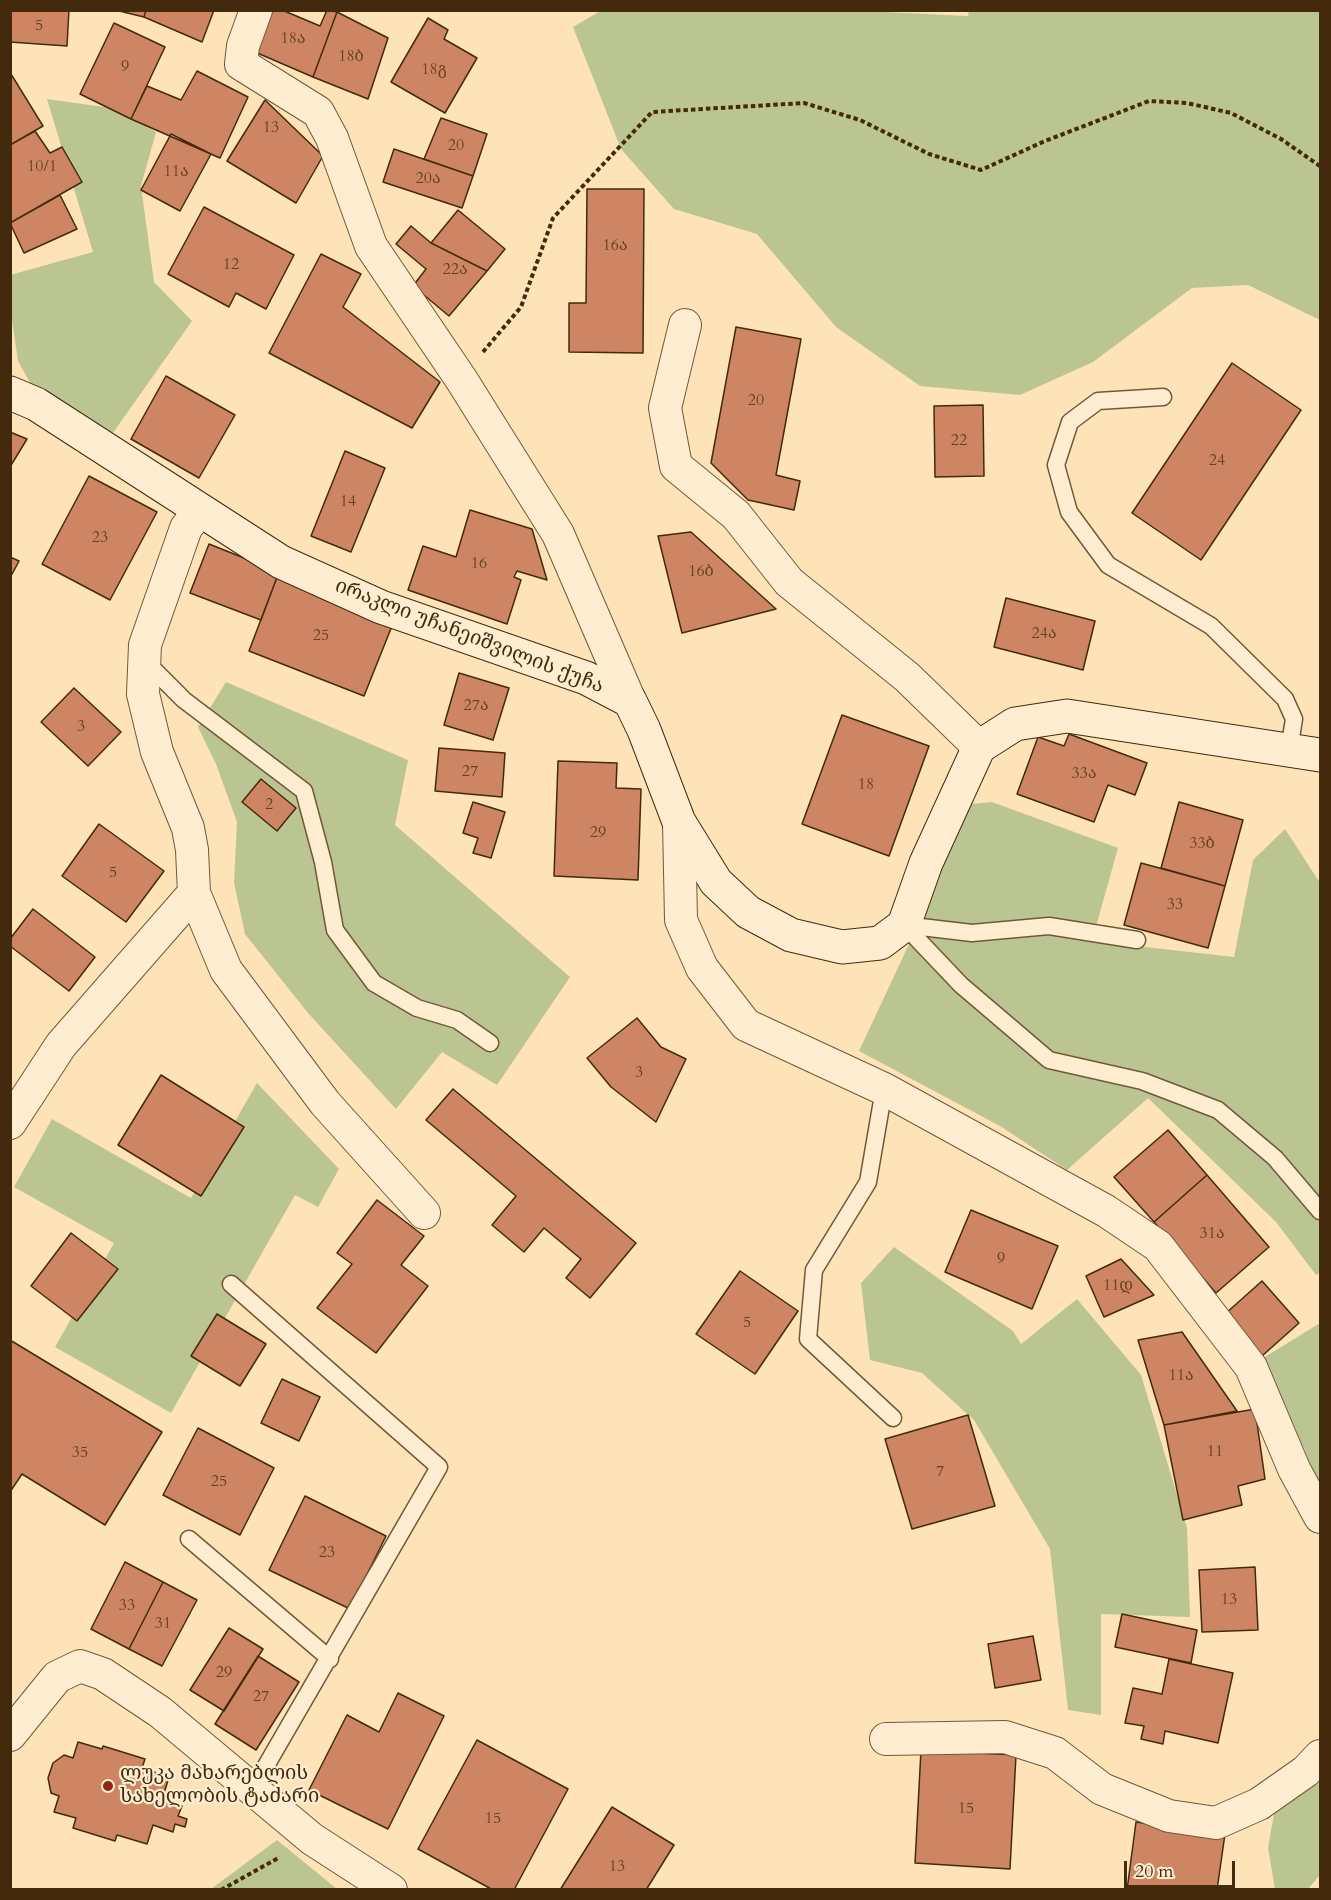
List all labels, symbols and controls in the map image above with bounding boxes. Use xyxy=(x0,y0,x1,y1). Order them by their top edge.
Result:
house number: 5 xyxy=(35,16,43,36)
house number: 18ა xyxy=(281,29,305,49)
house number: 18ბ xyxy=(338,47,364,67)
house number: 9 xyxy=(121,57,129,77)
house number: 18გ xyxy=(421,60,447,80)
house number: 13 xyxy=(263,118,279,138)
house number: 20 xyxy=(448,136,464,156)
house number: 10/1 xyxy=(27,157,57,177)
house number: 11ა xyxy=(164,162,188,182)
house number: 20ა xyxy=(416,169,440,189)
house number: 16ა xyxy=(603,236,627,256)
house number: 12 xyxy=(223,255,239,275)
house number: 22ა xyxy=(443,260,467,280)
house number: 20 xyxy=(748,391,764,411)
house number: 22 xyxy=(951,431,967,451)
house number: 24 xyxy=(1209,451,1225,471)
house number: 14 xyxy=(340,492,356,512)
house number: 23 xyxy=(92,528,108,548)
house number: 16 xyxy=(471,554,487,574)
house number: 16ბ xyxy=(688,562,714,582)
street label: ირაკლი უჩანეიშვილის ქუჩა xyxy=(331,575,607,699)
house number: 24ა xyxy=(1032,624,1056,644)
house number: 25 xyxy=(313,626,329,646)
house number: 27ა xyxy=(464,696,488,716)
house number: 3 xyxy=(77,717,85,737)
house number: 27 xyxy=(462,762,478,782)
house number: 33ა xyxy=(1072,764,1096,784)
house number: 18 xyxy=(858,775,874,795)
house number: 2 xyxy=(265,795,273,815)
house number: 29 xyxy=(590,823,606,843)
house number: 33ბ xyxy=(1189,834,1215,854)
house number: 5 xyxy=(109,863,117,883)
house number: 33 xyxy=(1167,895,1183,915)
house number: 3 xyxy=(635,1063,643,1083)
house number: 31ა xyxy=(1200,1224,1224,1244)
house number: 9 xyxy=(997,1249,1005,1269)
house number: 11დ xyxy=(1103,1276,1133,1296)
house number: 5 xyxy=(743,1313,751,1333)
house number: 11ა xyxy=(1169,1366,1193,1386)
house number: 11 xyxy=(1207,1442,1223,1462)
house number: 35 xyxy=(72,1443,88,1463)
house number: 7 xyxy=(936,1462,944,1482)
house number: 25 xyxy=(211,1472,227,1492)
house number: 23 xyxy=(319,1543,335,1563)
house number: 13 xyxy=(1221,1590,1237,1610)
house number: 33 xyxy=(119,1596,135,1616)
house number: 31 xyxy=(155,1614,171,1634)
house number: 29 xyxy=(216,1663,232,1683)
house number: 27 xyxy=(253,1687,269,1707)
place label: ლუკა მახარებლის სახელობის ტაძარი xyxy=(120,1762,319,1809)
marker: ლუკა მახარებლის სახელობის ტაძარი xyxy=(101,1779,115,1793)
house number: 15 xyxy=(958,1799,974,1819)
house number: 15 xyxy=(485,1809,501,1829)
scale bar xyxy=(1127,1849,1238,1887)
house number: 13 xyxy=(609,1857,625,1877)
text: 20 m xyxy=(1135,1859,1174,1884)

